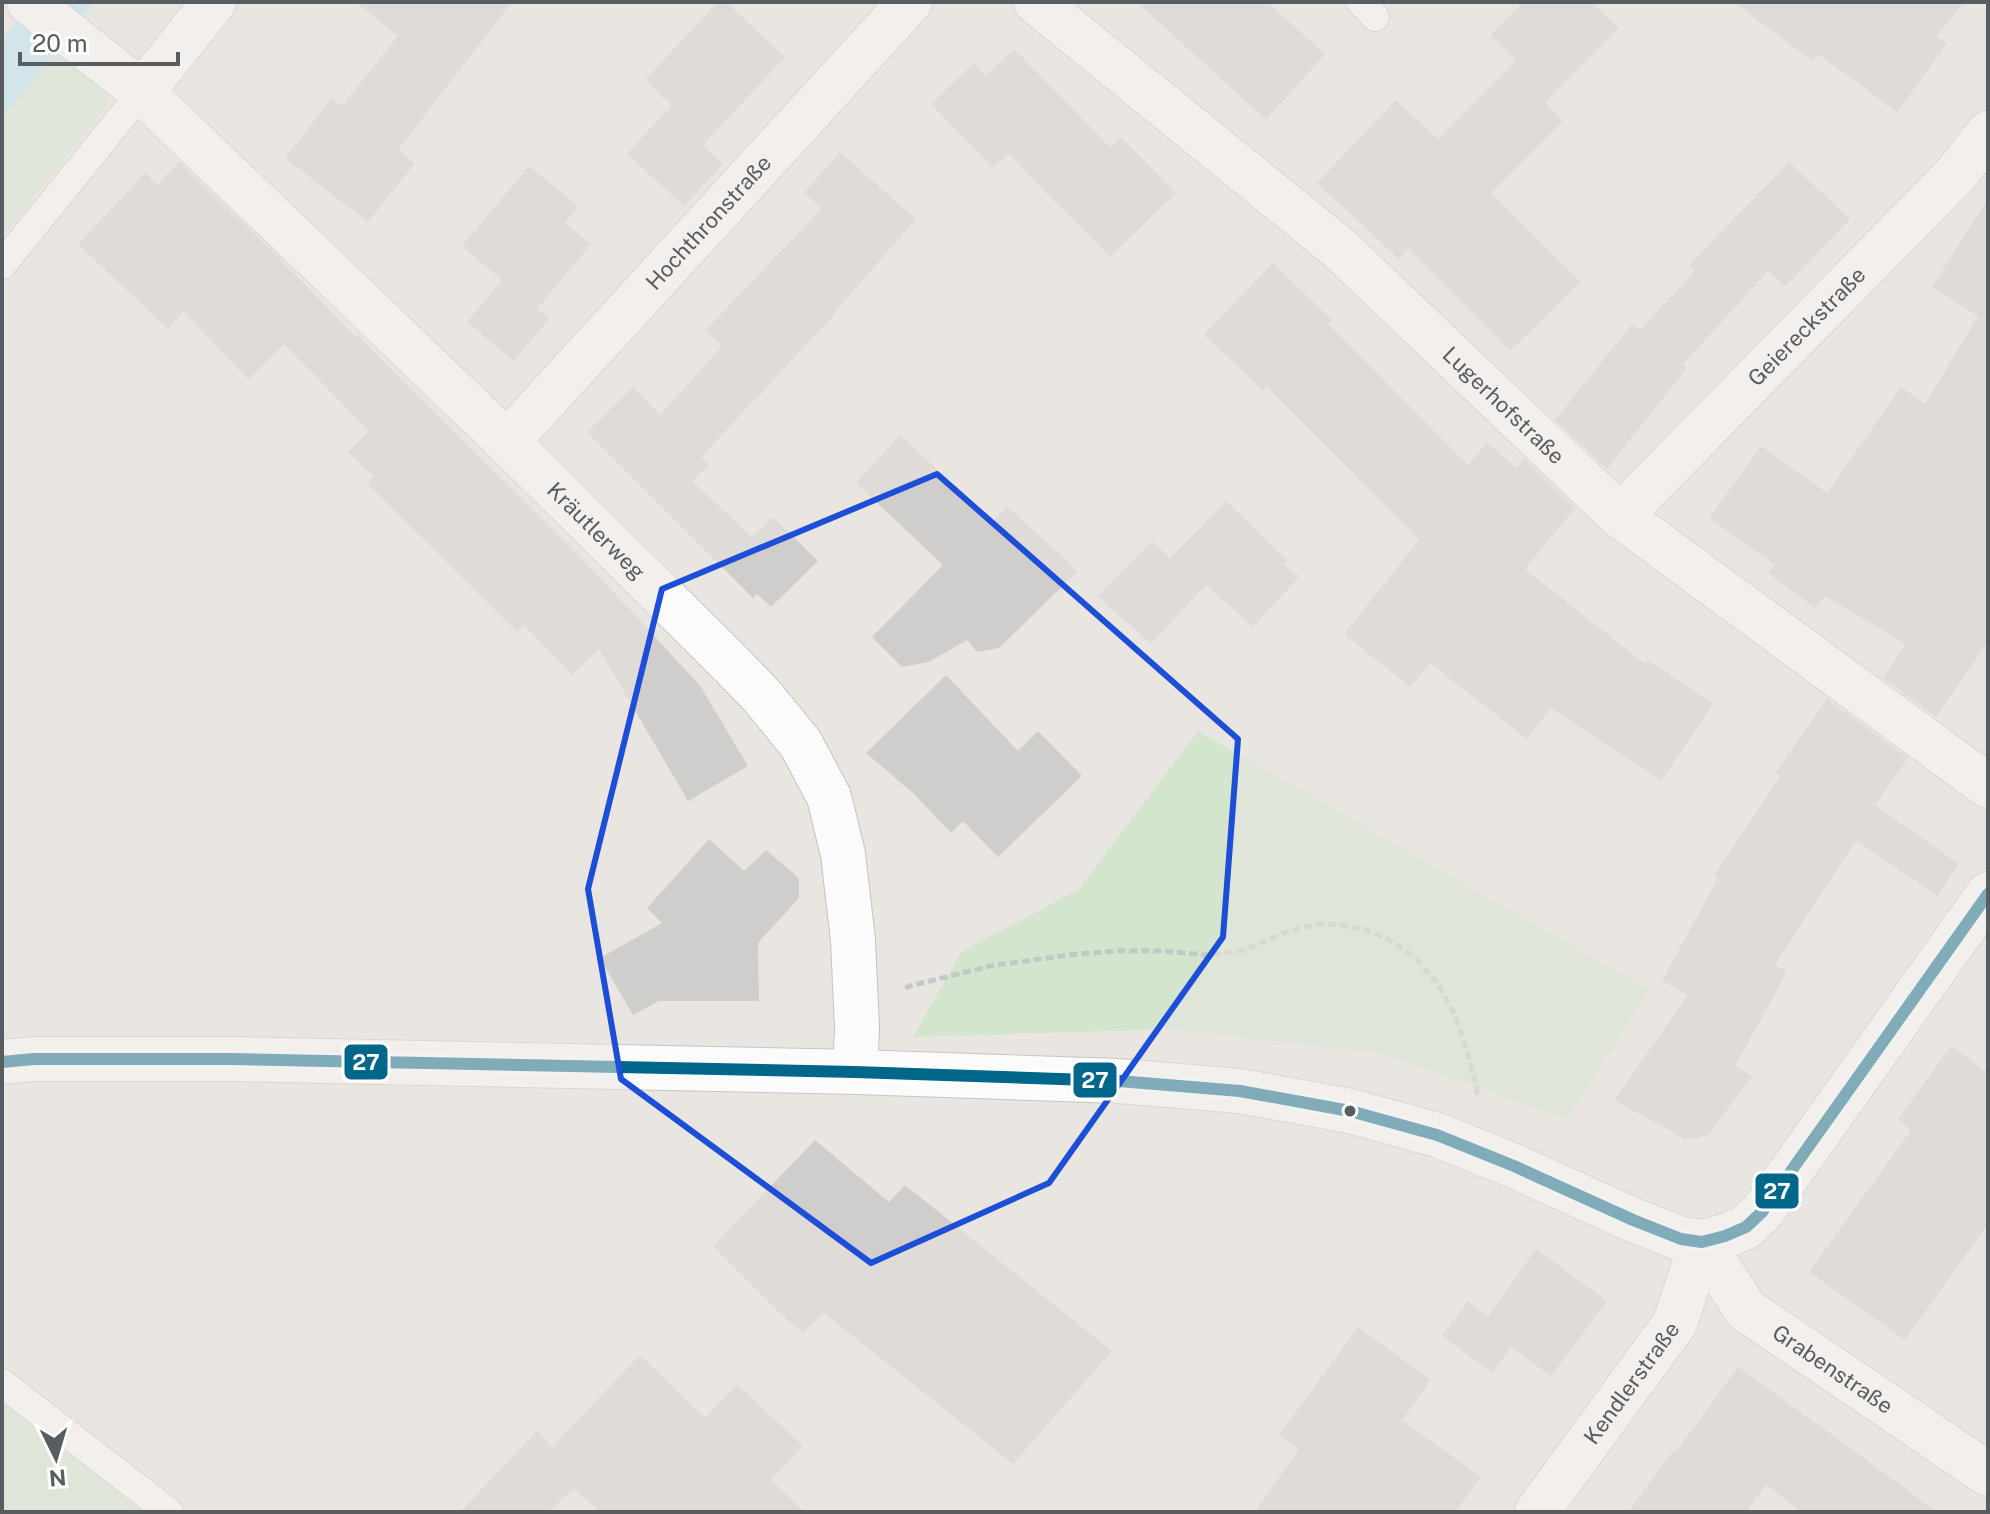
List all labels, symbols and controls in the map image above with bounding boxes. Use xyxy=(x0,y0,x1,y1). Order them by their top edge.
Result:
scale bar xyxy=(20,16,178,66)
text: 20 m xyxy=(32,29,88,57)
street label: Hochthronstraße xyxy=(640,150,776,295)
street label: Geiereckstraße xyxy=(1742,261,1871,391)
street label: Lugerhofstraße xyxy=(1437,341,1570,469)
street label: Kräutlerweg xyxy=(542,477,651,585)
line badge: 27 xyxy=(343,1043,389,1081)
text: 27 xyxy=(352,1049,380,1075)
line badge: 27 xyxy=(1072,1061,1118,1099)
text: 27 xyxy=(1081,1067,1109,1093)
unlabelled marker xyxy=(1342,1103,1358,1119)
line badge: 27 xyxy=(1754,1172,1800,1210)
text: 27 xyxy=(1763,1178,1791,1204)
street label: Kendlerstraße xyxy=(1578,1316,1685,1449)
street label: Grabenstraße xyxy=(1768,1319,1898,1419)
north arrow xyxy=(16,1418,96,1498)
text: N xyxy=(48,1464,67,1492)

